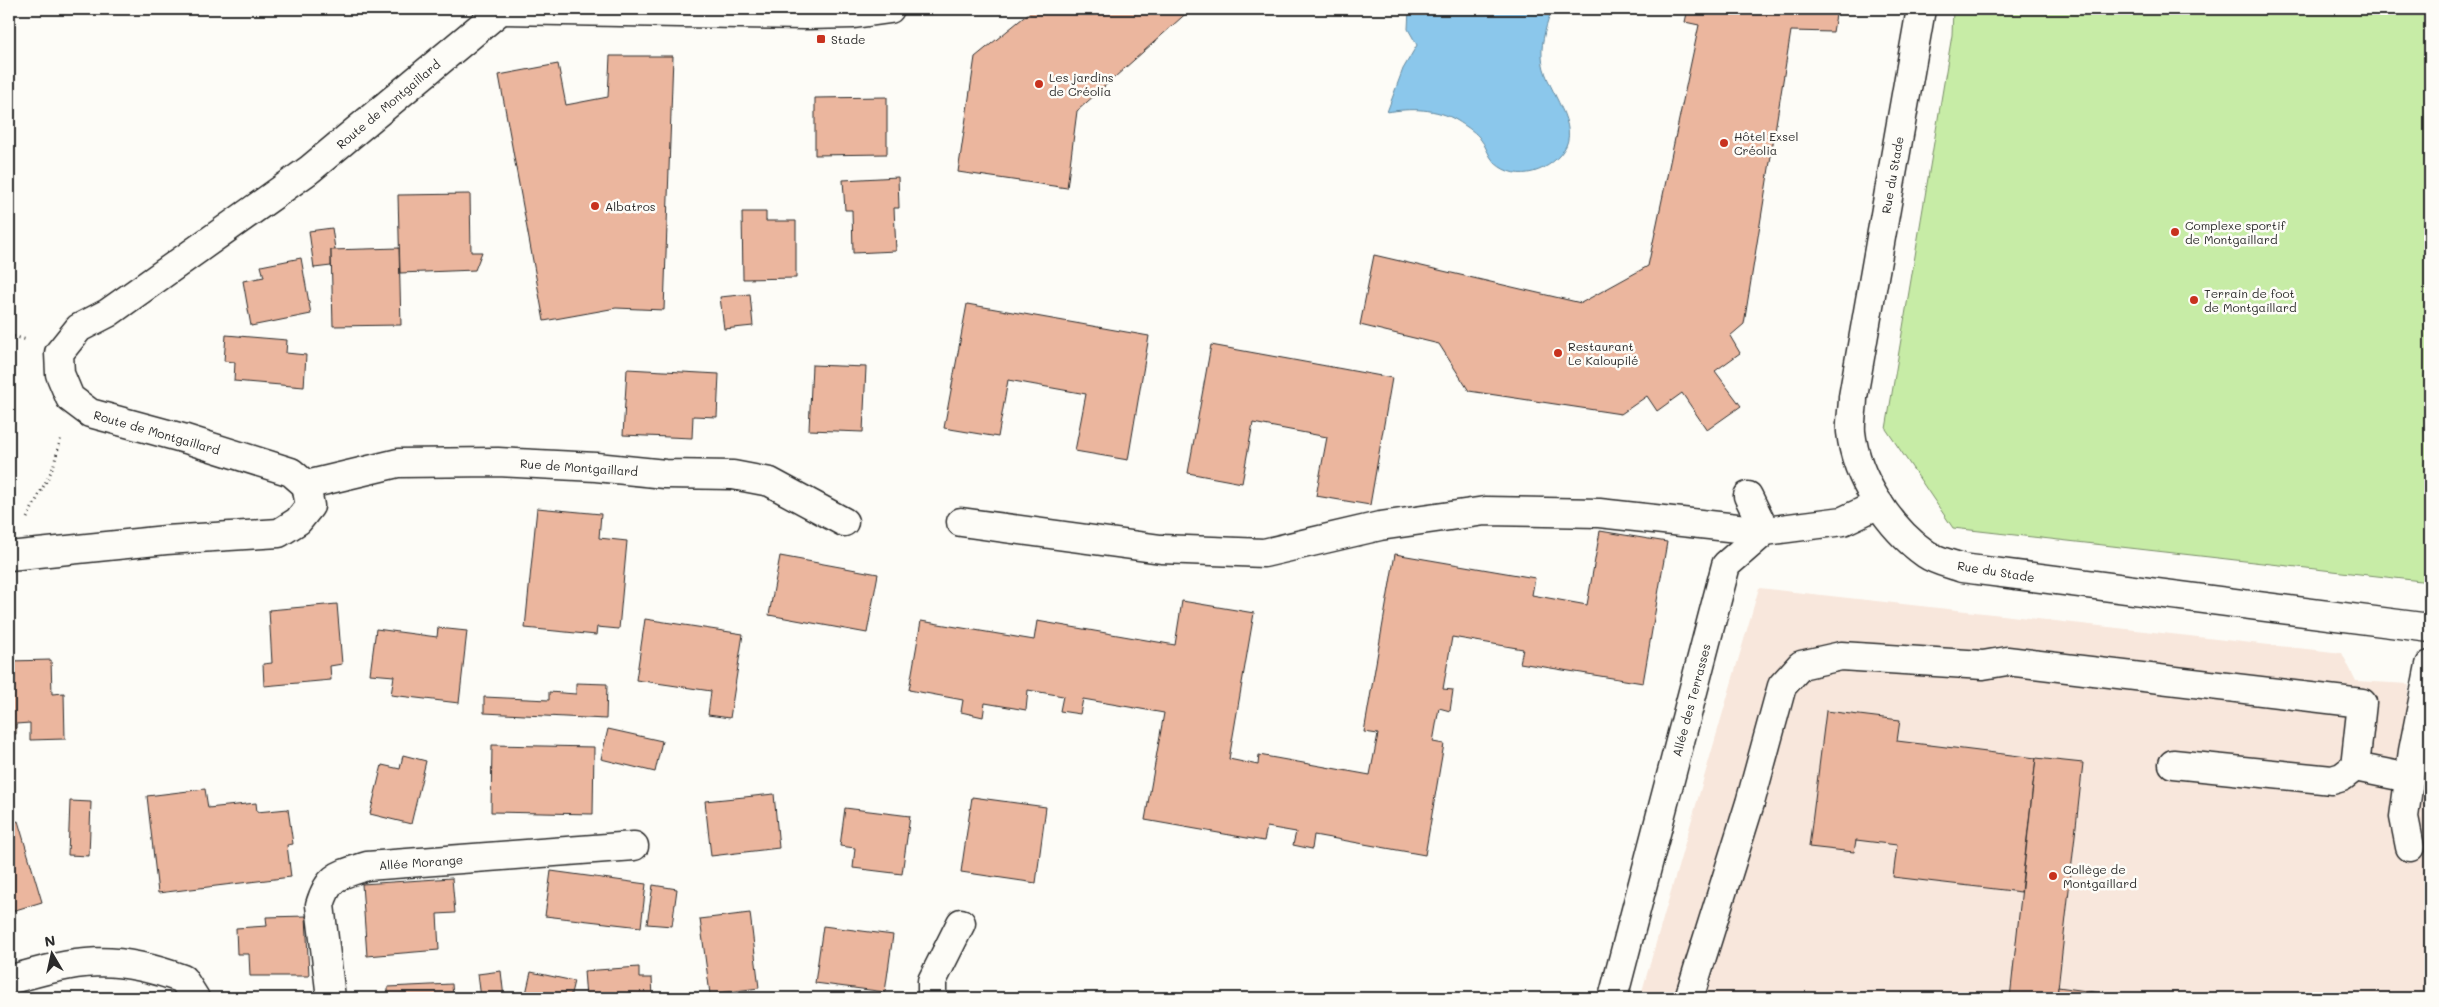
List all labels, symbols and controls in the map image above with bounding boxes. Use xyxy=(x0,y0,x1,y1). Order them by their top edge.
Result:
place label: Stade xyxy=(831,31,866,47)
marker: Stade xyxy=(815,33,827,45)
street label: Route de Montgaillard xyxy=(333,56,443,152)
place label: Les jardins de Créolia xyxy=(1049,69,1114,99)
marker: Les jardins de Créolia xyxy=(1033,78,1045,90)
place label: Hôtel Exsel Créolia xyxy=(1734,128,1799,158)
street label: Rue du Stade xyxy=(1877,135,1907,215)
marker: Hôtel Exsel Créolia xyxy=(1718,137,1730,149)
place label: Albatros xyxy=(605,198,656,214)
marker: Albatros xyxy=(589,200,601,212)
place label: Complexe sportif de Montgaillard xyxy=(2185,217,2286,247)
marker: Complexe sportif de Montgaillard xyxy=(2169,226,2181,238)
place label: Terrain de foot de Montgaillard xyxy=(2204,285,2297,315)
marker: Terrain de foot de Montgaillard xyxy=(2188,294,2200,306)
place label: Restaurant Le Kaloupilé xyxy=(1568,338,1639,368)
marker: Restaurant Le Kaloupilé xyxy=(1552,347,1564,359)
street label: Route de Montgaillard xyxy=(92,406,222,458)
street label: Rue de Montgaillard xyxy=(519,455,639,479)
street label: Rue du Stade xyxy=(1956,557,2036,585)
street label: Allée des Terrasses xyxy=(1668,642,1714,758)
street label: Allée Morange xyxy=(378,851,464,873)
place label: Collège de Montgaillard xyxy=(2063,861,2137,891)
marker: Collège de Montgaillard xyxy=(2047,870,2059,882)
north arrow xyxy=(28,930,78,980)
text: N xyxy=(43,930,57,951)

